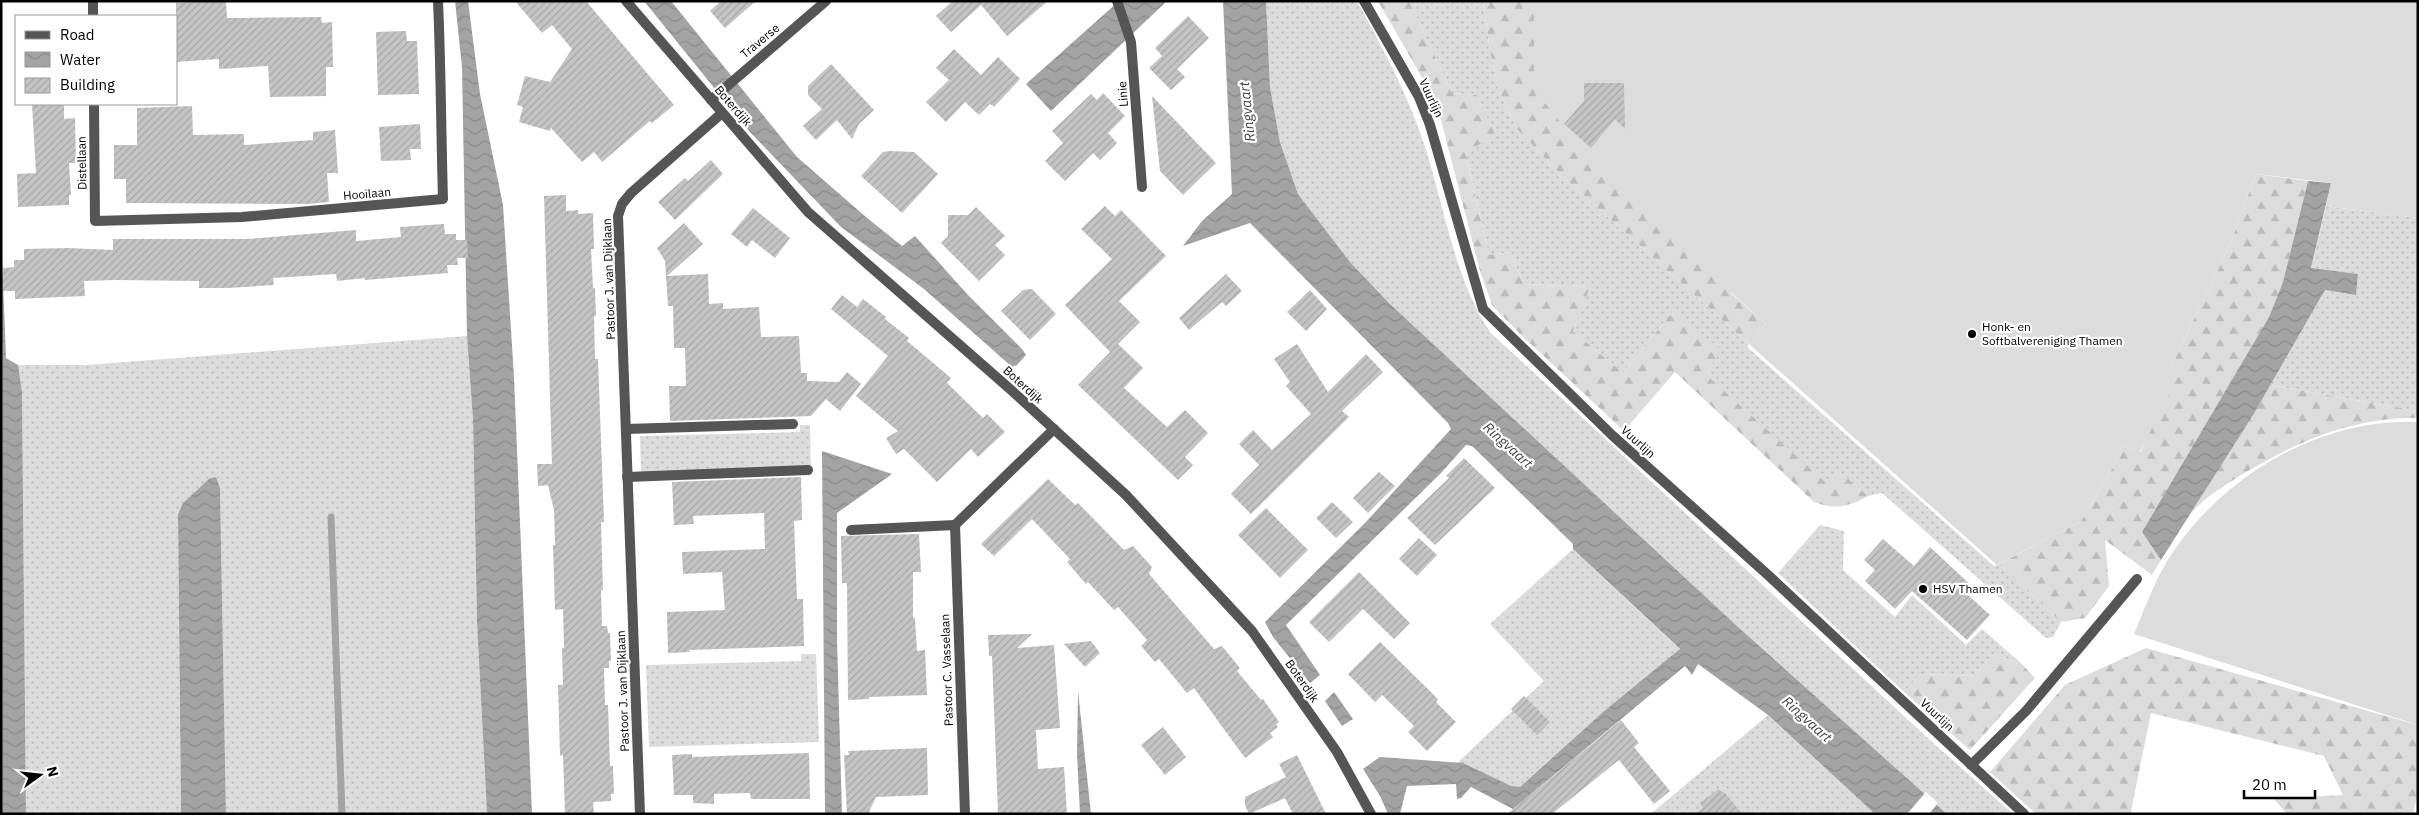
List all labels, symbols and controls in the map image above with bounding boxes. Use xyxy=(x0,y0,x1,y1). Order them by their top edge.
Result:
legend xyxy=(15,15,178,105)
street label: Traverse xyxy=(737,20,783,61)
text: Road xyxy=(60,25,95,44)
text: Water xyxy=(60,50,101,69)
text: Building xyxy=(60,75,115,94)
street label: Vuurlijn xyxy=(1416,76,1447,120)
street label: Linie xyxy=(1114,80,1131,107)
water label: Ringvaart xyxy=(1235,81,1259,143)
street label: Boterdijk xyxy=(712,82,756,130)
street label: Distellaan xyxy=(74,136,89,190)
street label: Hooilaan xyxy=(342,184,391,203)
street label: Pastoor J. van Dijklaan xyxy=(599,218,618,340)
place label: Honk- en Softbalvereniging Thamen xyxy=(1982,319,2123,348)
marker: Honk- en Softbalvereniging Thamen xyxy=(1966,328,1978,340)
street label: Boterdijk xyxy=(1000,363,1047,407)
water label: Ringvaart xyxy=(1480,418,1537,472)
street label: Vuurlijn xyxy=(1618,422,1659,461)
place label: HSV Thamen xyxy=(1933,581,2003,596)
marker: HSV Thamen xyxy=(1917,583,1929,595)
street label: Pastoor C. Vasselaan xyxy=(937,614,956,726)
street label: Pastoor J. van Dijklaan xyxy=(613,630,632,752)
street label: Boterdijk xyxy=(1282,656,1323,706)
water label: Ringvaart xyxy=(1779,692,1836,746)
street label: Vuurlijn xyxy=(1917,695,1958,734)
north arrow xyxy=(15,750,65,800)
text: N xyxy=(43,764,63,779)
scale bar xyxy=(2244,768,2315,800)
text: 20 m xyxy=(2252,775,2287,794)

